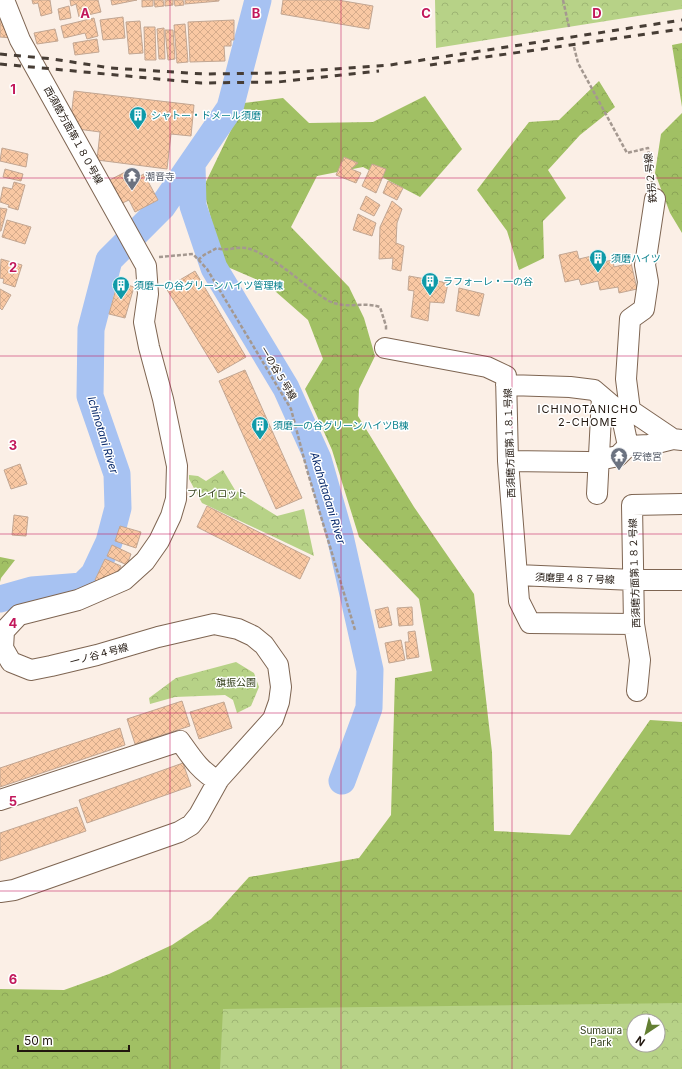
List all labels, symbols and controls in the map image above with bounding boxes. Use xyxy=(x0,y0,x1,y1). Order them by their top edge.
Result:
text: A xyxy=(80,5,90,21)
text: B xyxy=(252,5,261,21)
text: C xyxy=(421,5,431,21)
text: D xyxy=(592,5,602,21)
text: 1 xyxy=(10,81,16,97)
street label: 西須磨方面第１８０号線 xyxy=(42,84,106,186)
building icon: シャトー・ドメール須磨 xyxy=(128,105,148,130)
place label: シャトー・ドメール須磨 xyxy=(151,109,261,121)
street label: 鉄拐２号線 xyxy=(641,153,659,203)
temple icon: 潮音寺 xyxy=(122,166,142,191)
place label: 潮音寺 xyxy=(145,170,175,182)
building icon: 須磨ハイツ xyxy=(588,248,608,273)
place label: 須磨ハイツ xyxy=(611,252,661,264)
text: 2 xyxy=(9,259,17,275)
building icon: ラフォーレ・一の谷 xyxy=(420,271,440,296)
building icon: 須磨一の谷グリーンハイツ管理棟 xyxy=(111,275,131,300)
place label: ラフォーレ・一の谷 xyxy=(443,275,533,287)
place label: 須磨一の谷グリーンハイツ管理棟 xyxy=(134,279,283,291)
street label: 一の谷５号線 xyxy=(258,344,300,402)
street label: 西須磨方面第１８１号線 xyxy=(501,388,517,498)
water label: Ichinotani River xyxy=(85,395,122,476)
district label: ICHINOTANICHO 2-CHOME xyxy=(537,402,639,429)
building icon: 須磨一の谷グリーンハイツB棟 xyxy=(250,415,270,440)
place label: 須磨一の谷グリーンハイツB棟 xyxy=(273,419,409,431)
text: 3 xyxy=(9,437,17,453)
temple icon: 安徳宮 xyxy=(609,446,629,471)
water label: Akahatadani River xyxy=(307,449,349,547)
place label: 安徳宮 xyxy=(632,450,662,462)
park label: プレイロット xyxy=(187,487,247,499)
street label: 西須磨方面第１８２号線 xyxy=(626,518,642,628)
street label: 須磨里４８７号線 xyxy=(535,571,615,585)
text: 4 xyxy=(9,615,18,631)
street label: 一ノ谷４号線 xyxy=(68,640,130,668)
park label: 旗振公園 xyxy=(216,676,256,688)
text: 5 xyxy=(9,793,17,809)
text: 6 xyxy=(9,971,17,987)
north arrow xyxy=(626,1013,666,1053)
park label: Sumaura Park xyxy=(580,1024,622,1048)
scale bar xyxy=(18,1027,129,1053)
text: 50 m xyxy=(24,1033,53,1048)
text: N xyxy=(633,1033,648,1049)

